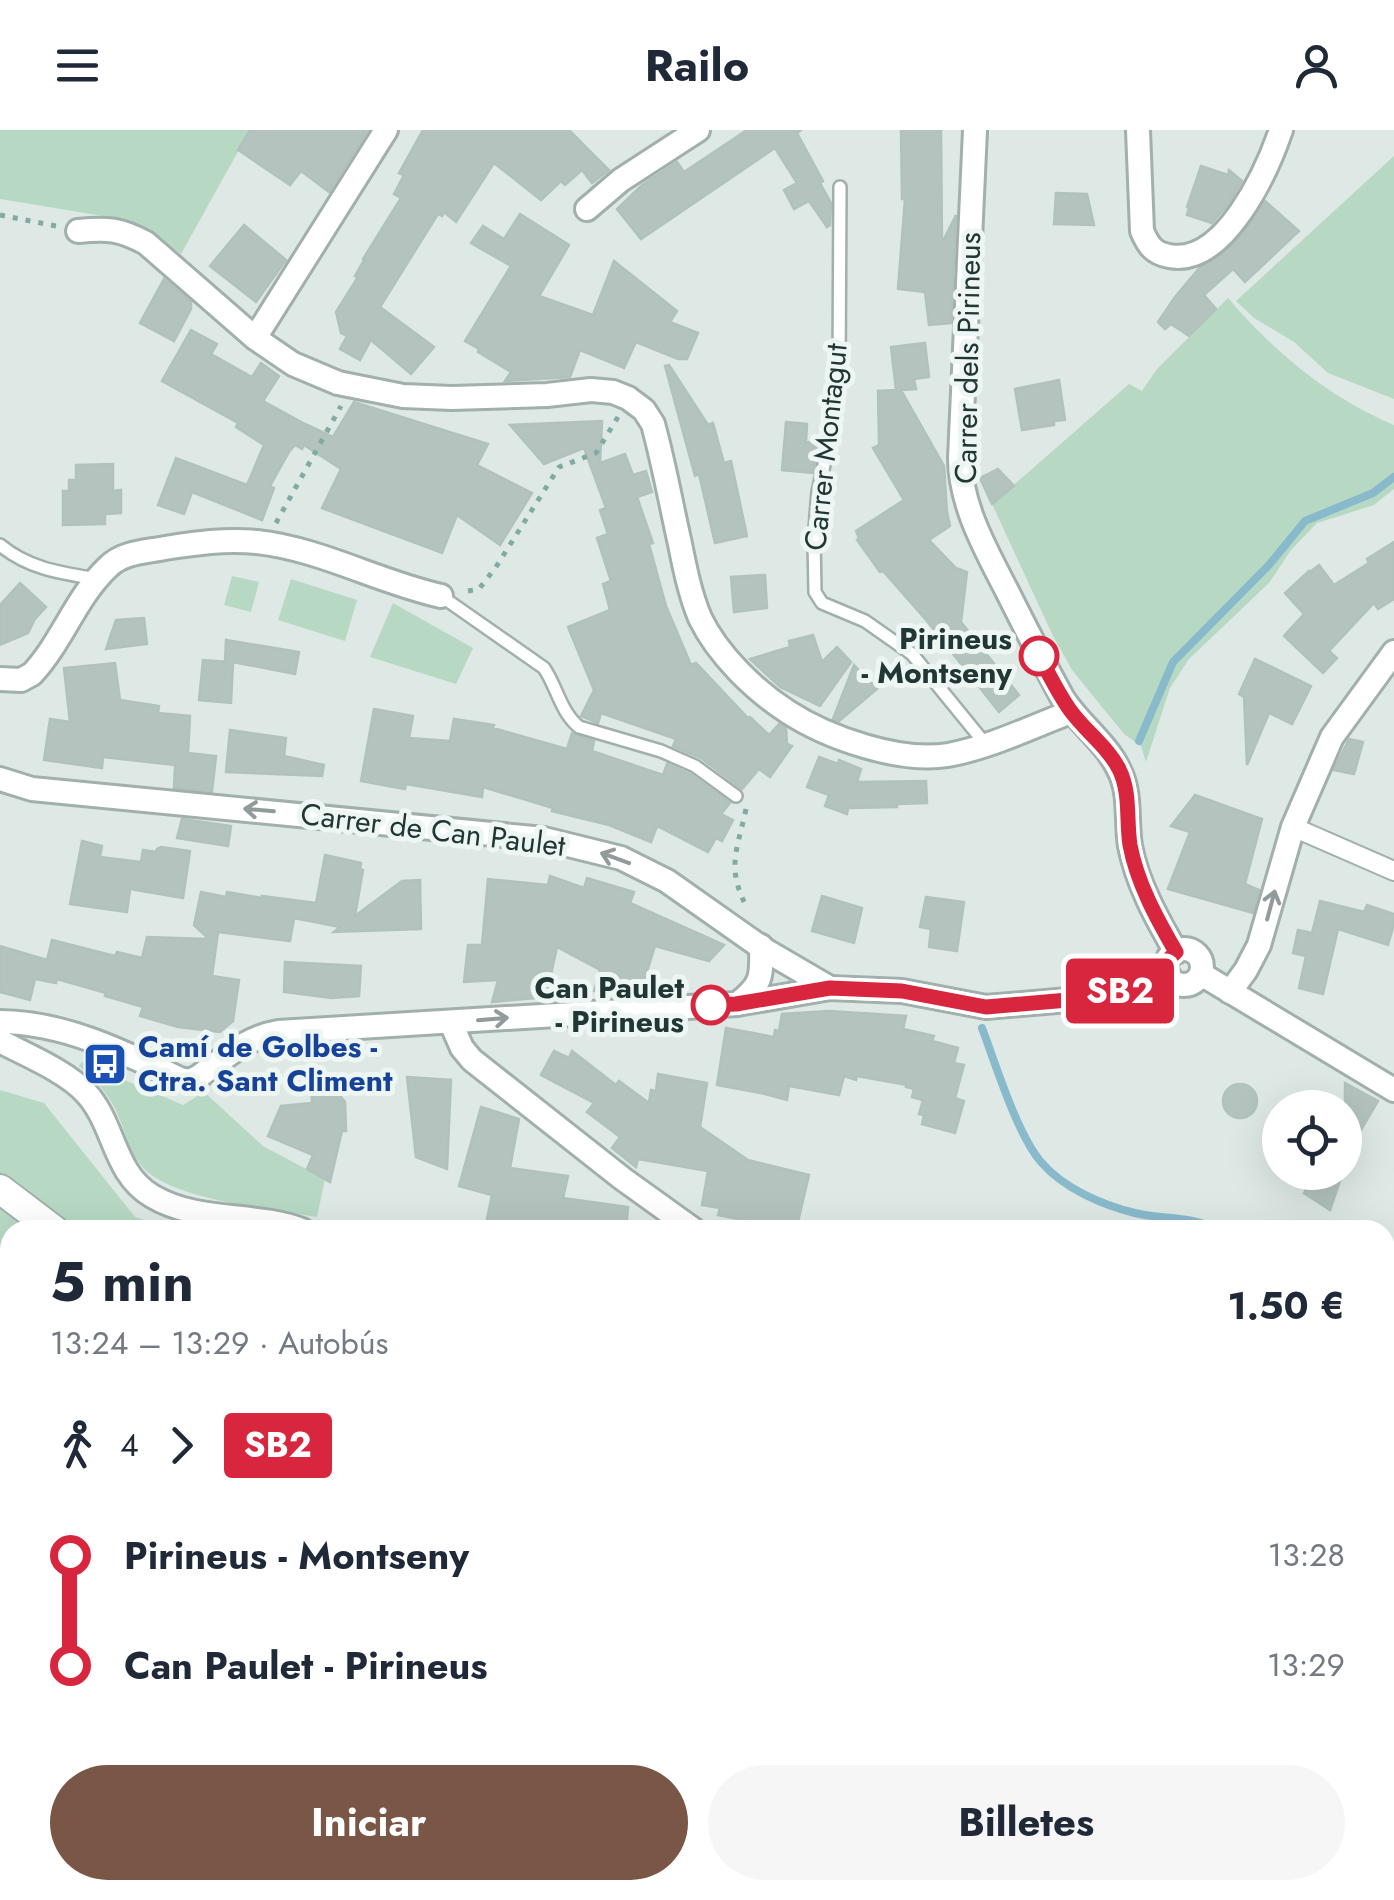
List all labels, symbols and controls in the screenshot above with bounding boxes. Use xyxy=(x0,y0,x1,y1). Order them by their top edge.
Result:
text: Railo xyxy=(645,33,749,98)
icon: menu xyxy=(50,38,105,93)
icon: person xyxy=(1289,38,1344,93)
street label: Carrer dels Pirineus xyxy=(944,232,991,484)
street label: Carrer Montagut xyxy=(793,340,858,553)
place label: Pirineus - Montseny xyxy=(862,617,1012,694)
marker: Pirineus - Montseny xyxy=(1020,637,1058,675)
street label: Carrer de Can Paulet xyxy=(298,792,569,867)
one-way arrow xyxy=(244,801,276,820)
one-way arrow xyxy=(601,848,632,866)
one-way arrow xyxy=(1262,890,1281,921)
line badge: SB2 xyxy=(1062,958,1178,1024)
place label: Can Paulet - Pirineus xyxy=(535,966,684,1043)
text: SB2 xyxy=(1086,966,1154,1016)
marker: Can Paulet - Pirineus xyxy=(692,986,730,1024)
one-way arrow xyxy=(476,1010,508,1029)
place label: Camí de Golbes - Ctra. Sant Climent xyxy=(138,1025,393,1102)
bus stop icon: Camí de Golbes - Ctra. Sant Climent xyxy=(82,1041,128,1087)
map controls xyxy=(1262,1090,1362,1190)
button: locate xyxy=(1262,1090,1362,1190)
text: 5 min xyxy=(50,1242,194,1322)
text: 1.50 € xyxy=(1227,1278,1345,1333)
text: 13:24 – 13:29 · Autobús xyxy=(50,1320,389,1366)
icon: walk xyxy=(50,1418,105,1473)
icon: forward xyxy=(154,1418,209,1473)
text: SB2 xyxy=(244,1420,312,1470)
text: 4 xyxy=(120,1422,139,1468)
text: Pirineus - Montseny xyxy=(124,1528,469,1583)
text: 13:28 xyxy=(1268,1532,1345,1578)
text: Can Paulet - Pirineus xyxy=(124,1638,488,1693)
text: 13:29 xyxy=(1267,1642,1345,1688)
button: Iniciar xyxy=(50,1765,688,1880)
button: Billetes xyxy=(708,1765,1345,1880)

